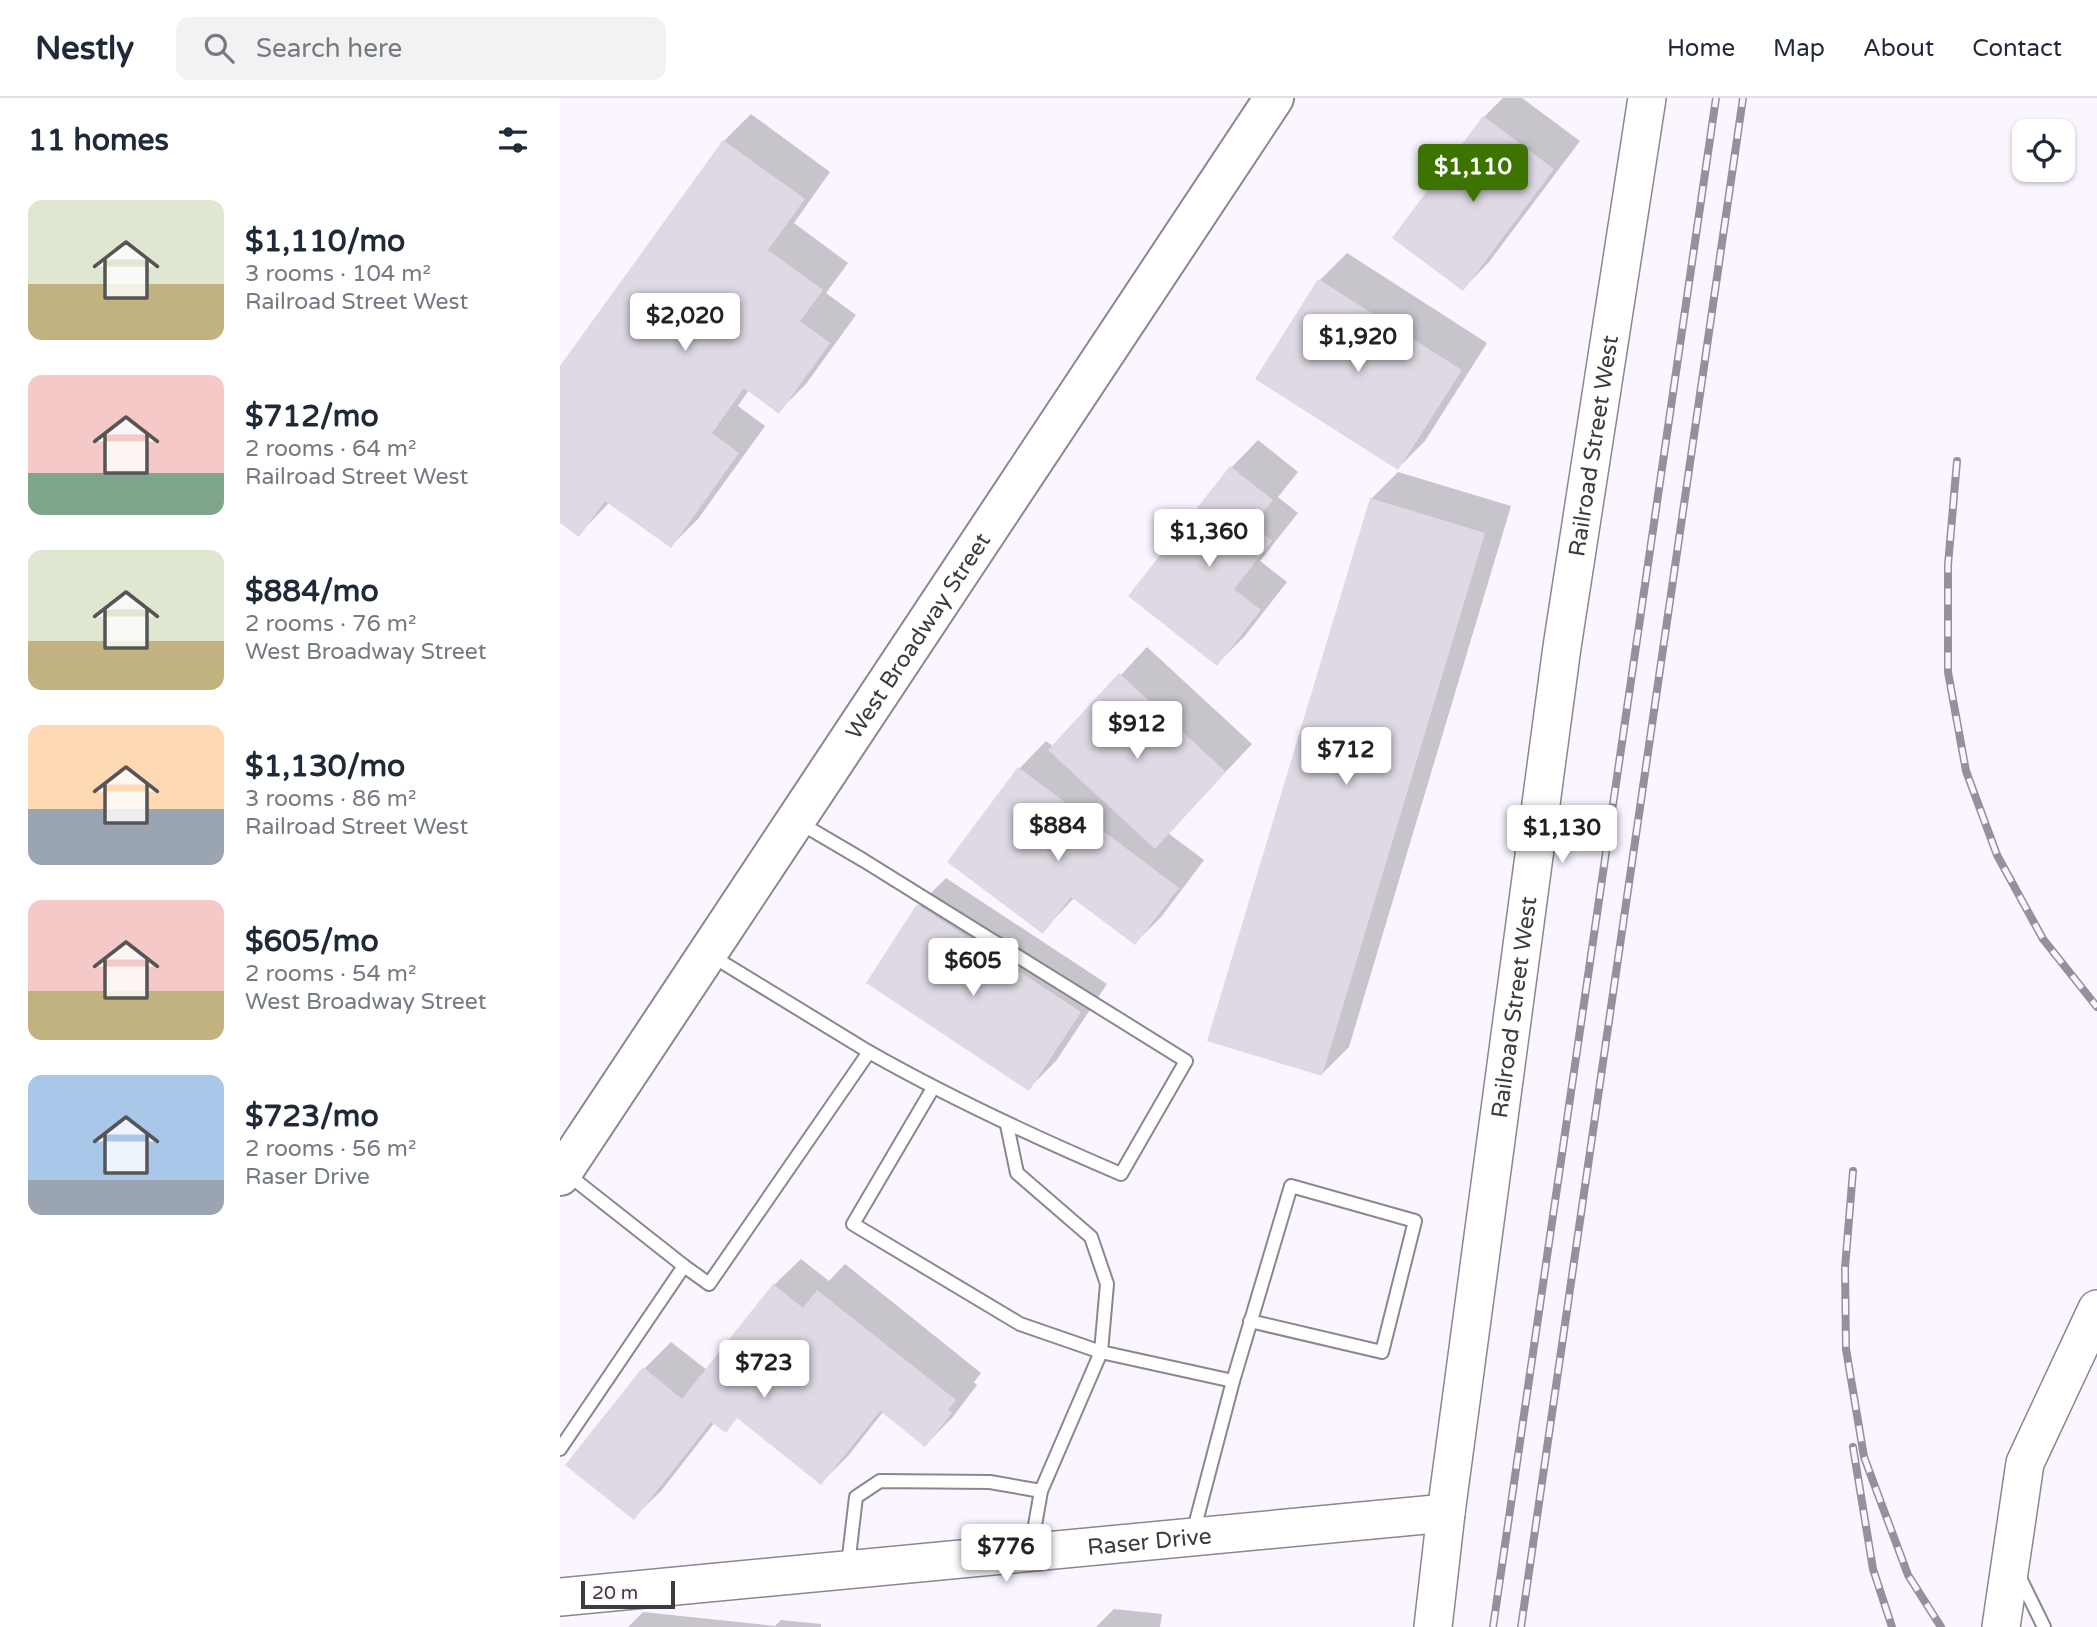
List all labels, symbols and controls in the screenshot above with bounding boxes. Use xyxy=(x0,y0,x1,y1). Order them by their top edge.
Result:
search box xyxy=(176,17,666,80)
text: Nestly xyxy=(35,29,134,68)
icon: search xyxy=(200,29,238,67)
text: Search here xyxy=(256,33,402,64)
text: Home xyxy=(1667,34,1735,63)
text: Map xyxy=(1773,34,1825,63)
text: About xyxy=(1863,34,1934,63)
text: Contact xyxy=(1972,34,2062,63)
map controls xyxy=(2012,119,2075,182)
button: locate xyxy=(2012,119,2075,182)
icon: filters xyxy=(494,121,532,159)
text: 11 homes xyxy=(28,122,169,159)
pin: $1,110 xyxy=(1416,144,1530,204)
text: $1,110 xyxy=(1434,153,1512,181)
text: $1,110/mo xyxy=(245,223,405,260)
icon: home xyxy=(84,228,168,312)
text: 3 rooms · 104 m² xyxy=(245,260,431,288)
text: Railroad Street West xyxy=(245,288,468,316)
pin: $2,020 xyxy=(628,294,742,353)
text: $2,020 xyxy=(646,302,724,330)
pin: $1,920 xyxy=(1301,314,1415,374)
text: $1,920 xyxy=(1319,323,1397,351)
street label: Railroad Street West xyxy=(1563,333,1625,559)
text: $712/mo xyxy=(245,398,379,435)
icon: home xyxy=(84,403,168,487)
text: 2 rooms · 64 m² xyxy=(245,435,416,463)
text: Railroad Street West xyxy=(245,463,468,491)
pin: $1,360 xyxy=(1152,510,1266,569)
text: $1,360 xyxy=(1170,518,1248,546)
street label: West Broadway Street xyxy=(840,528,997,745)
text: $884/mo xyxy=(245,573,379,610)
icon: home xyxy=(84,578,168,662)
text: 2 rooms · 76 m² xyxy=(245,610,416,638)
text: West Broadway Street xyxy=(245,638,486,666)
pin: $912 xyxy=(1096,702,1178,761)
text: $912 xyxy=(1108,710,1166,738)
pin: $712 xyxy=(1305,728,1387,787)
text: $712 xyxy=(1317,736,1375,764)
text: $1,130/mo xyxy=(245,748,405,785)
icon: home xyxy=(84,753,168,837)
text: 3 rooms · 86 m² xyxy=(245,785,416,813)
pin: $884 xyxy=(1017,804,1099,863)
pin: $1,130 xyxy=(1505,806,1619,865)
text: $884 xyxy=(1029,812,1087,840)
text: Railroad Street West xyxy=(245,813,468,841)
text: $1,130 xyxy=(1523,814,1601,842)
street label: Railroad Street West xyxy=(1486,895,1543,1120)
text: $605/mo xyxy=(245,923,379,960)
icon: home xyxy=(84,928,168,1012)
pin: $605 xyxy=(932,939,1014,998)
text: $605 xyxy=(944,947,1002,975)
text: 2 rooms · 54 m² xyxy=(245,960,416,988)
text: West Broadway Street xyxy=(245,988,486,1016)
text: $723/mo xyxy=(245,1098,379,1135)
icon: home xyxy=(84,1103,168,1187)
text: 2 rooms · 56 m² xyxy=(245,1135,416,1163)
text: Raser Drive xyxy=(245,1163,370,1191)
pin: $723 xyxy=(723,1340,805,1400)
text: $723 xyxy=(735,1349,793,1377)
street label: Raser Drive xyxy=(1086,1522,1213,1562)
pin: $776 xyxy=(965,1524,1047,1584)
text: $776 xyxy=(977,1533,1035,1561)
scale bar xyxy=(581,1578,676,1610)
text: 20 m xyxy=(592,1582,638,1604)

